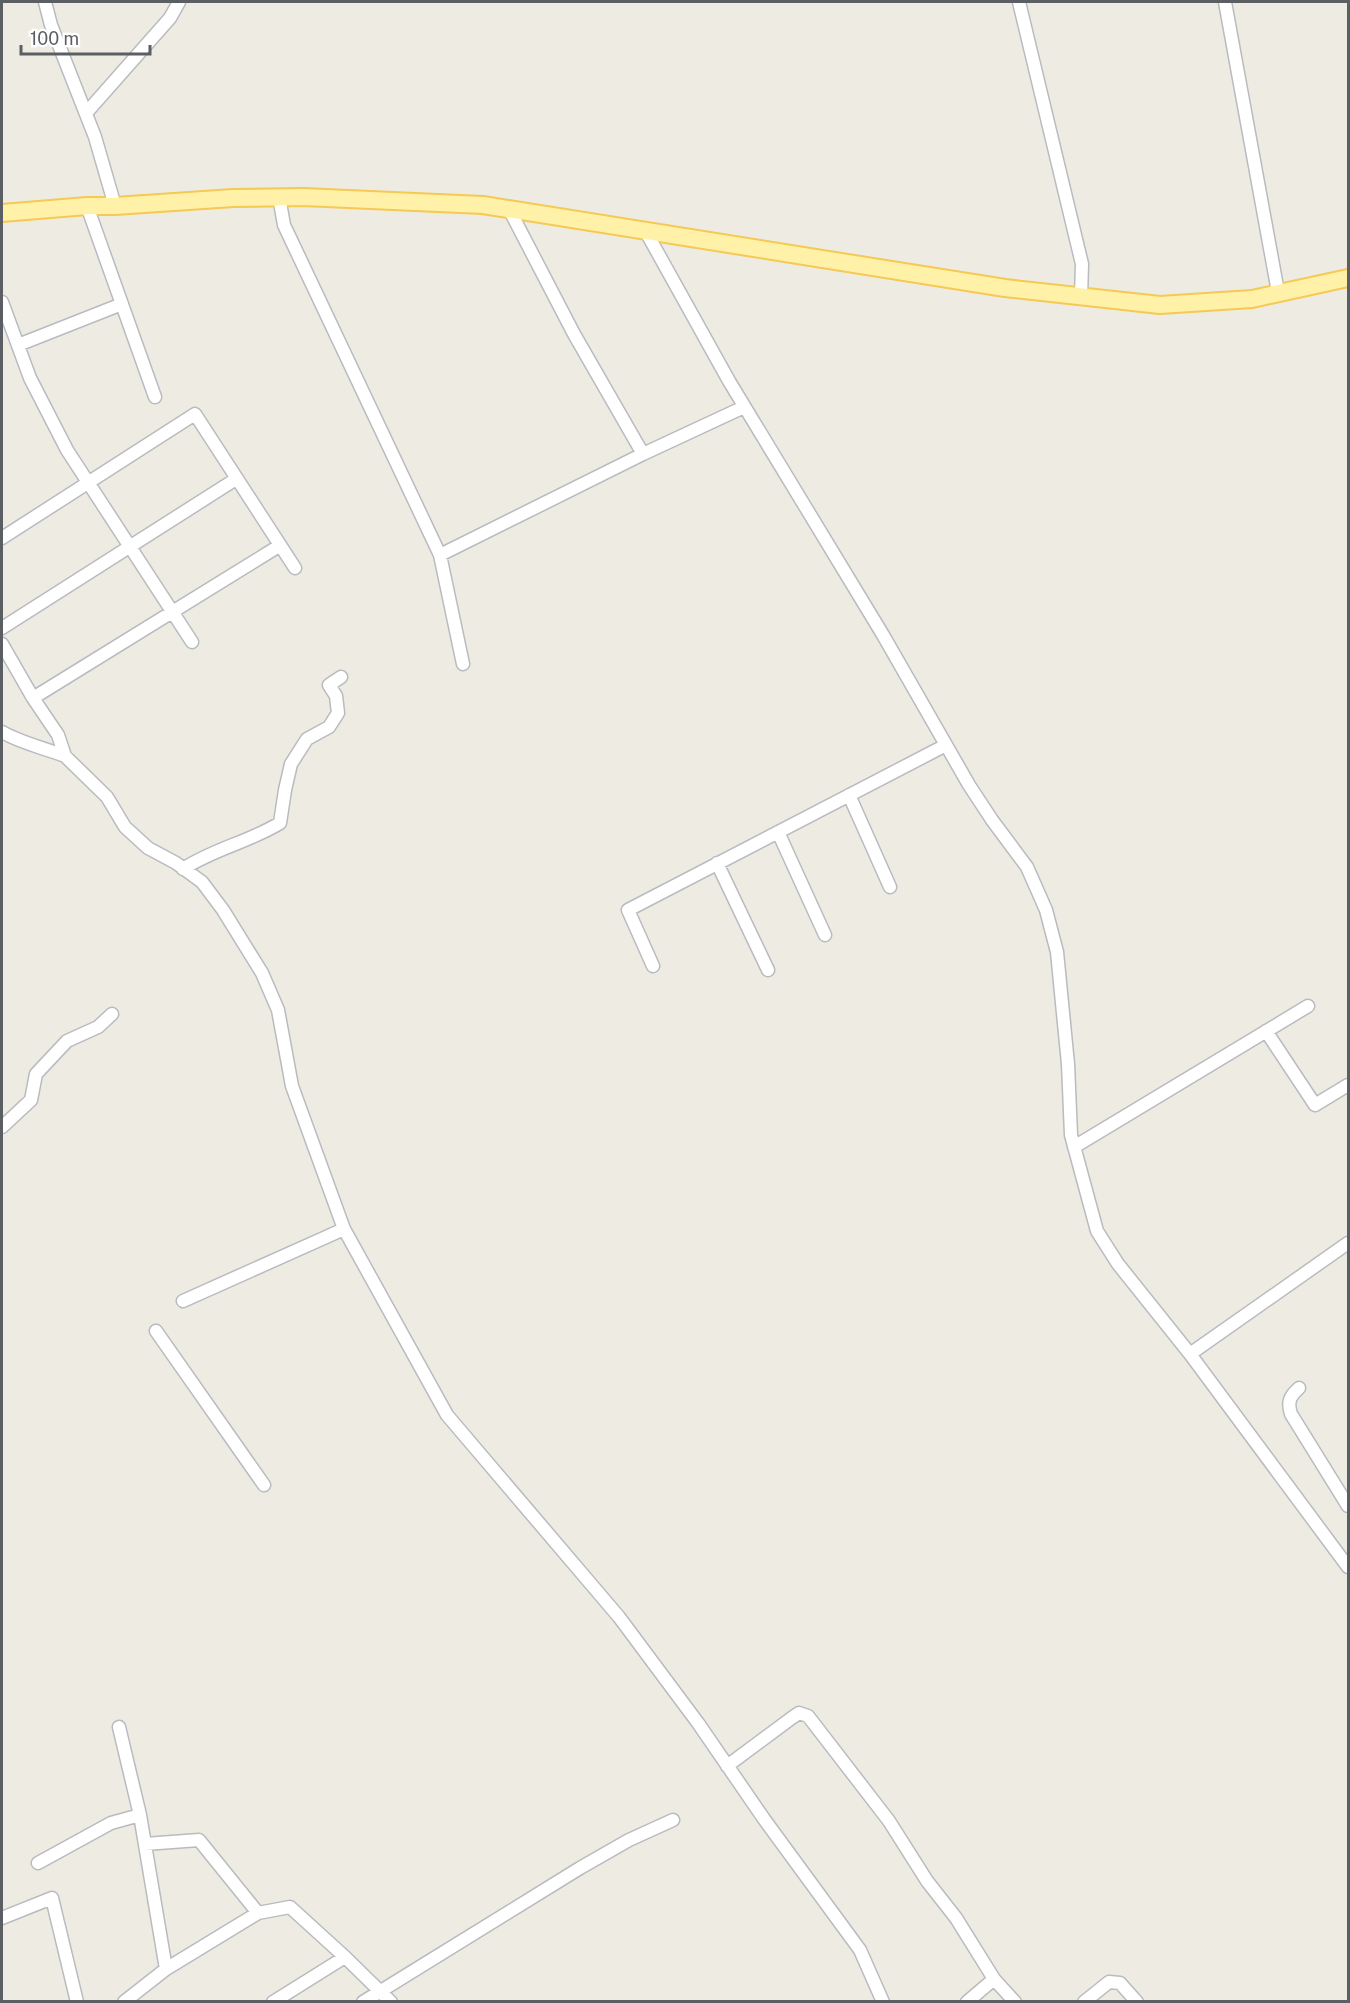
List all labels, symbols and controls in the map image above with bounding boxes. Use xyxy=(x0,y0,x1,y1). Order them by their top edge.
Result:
scale bar xyxy=(21,18,150,56)
text: 100 m xyxy=(30,28,79,49)

